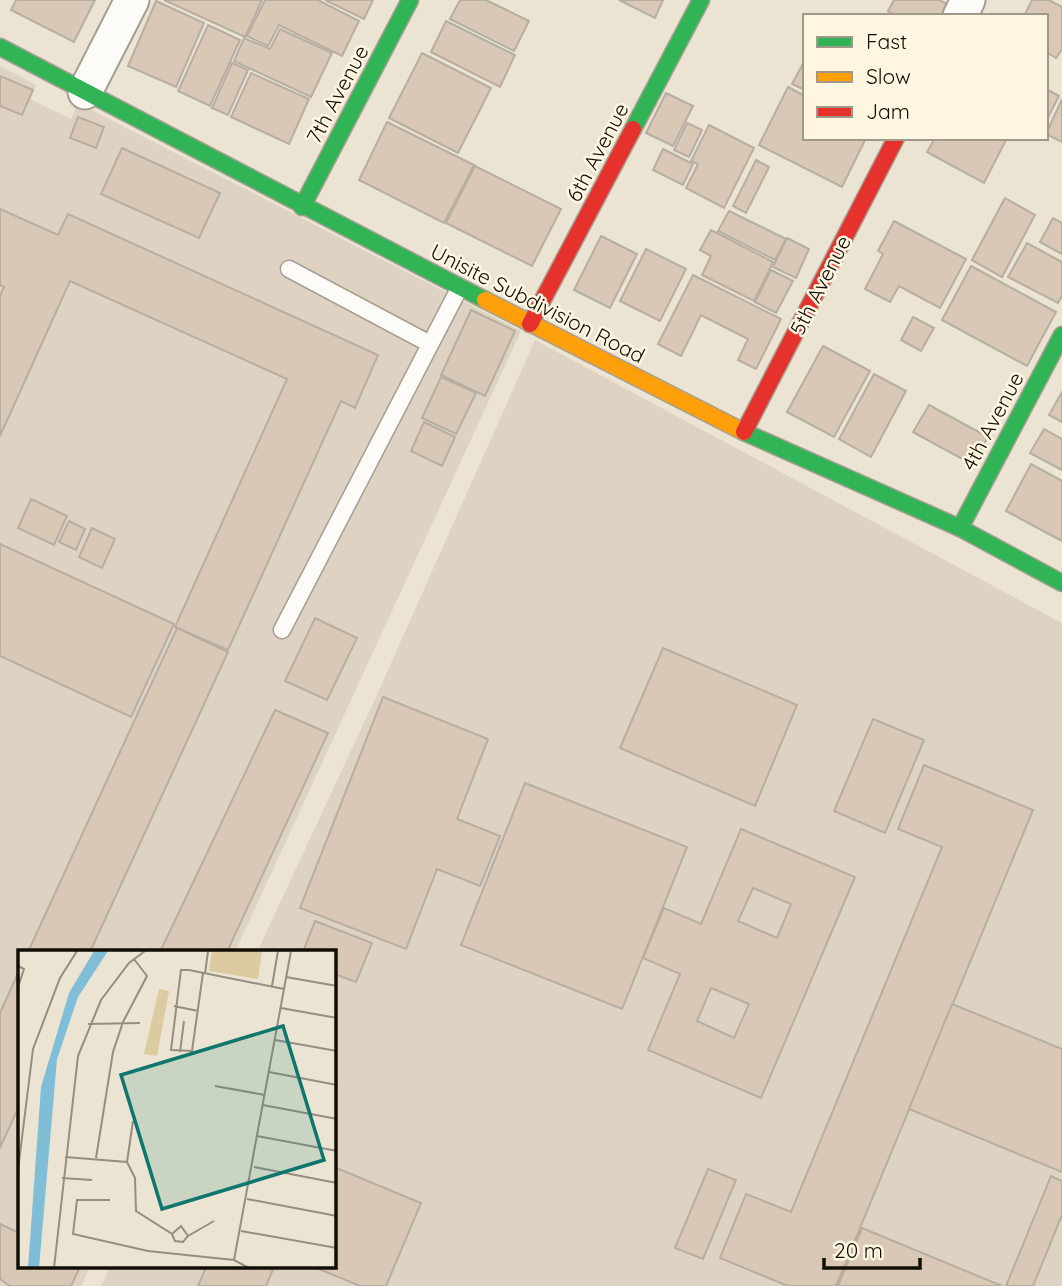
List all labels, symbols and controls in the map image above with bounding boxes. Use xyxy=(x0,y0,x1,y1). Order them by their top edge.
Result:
legend xyxy=(803,14,1048,140)
text: Fast xyxy=(866,28,907,54)
street label: 7th Avenue xyxy=(300,40,374,148)
text: Slow xyxy=(866,63,911,89)
street label: 6th Avenue xyxy=(560,98,634,206)
text: Jam xyxy=(866,98,910,124)
street label: 5th Avenue xyxy=(784,231,856,339)
street label: Unisite Subdivision Road xyxy=(427,238,649,368)
street label: 4th Avenue xyxy=(955,367,1029,475)
inset map xyxy=(18,950,336,1268)
scale bar xyxy=(824,1226,920,1270)
text: 20 m xyxy=(834,1237,883,1263)

